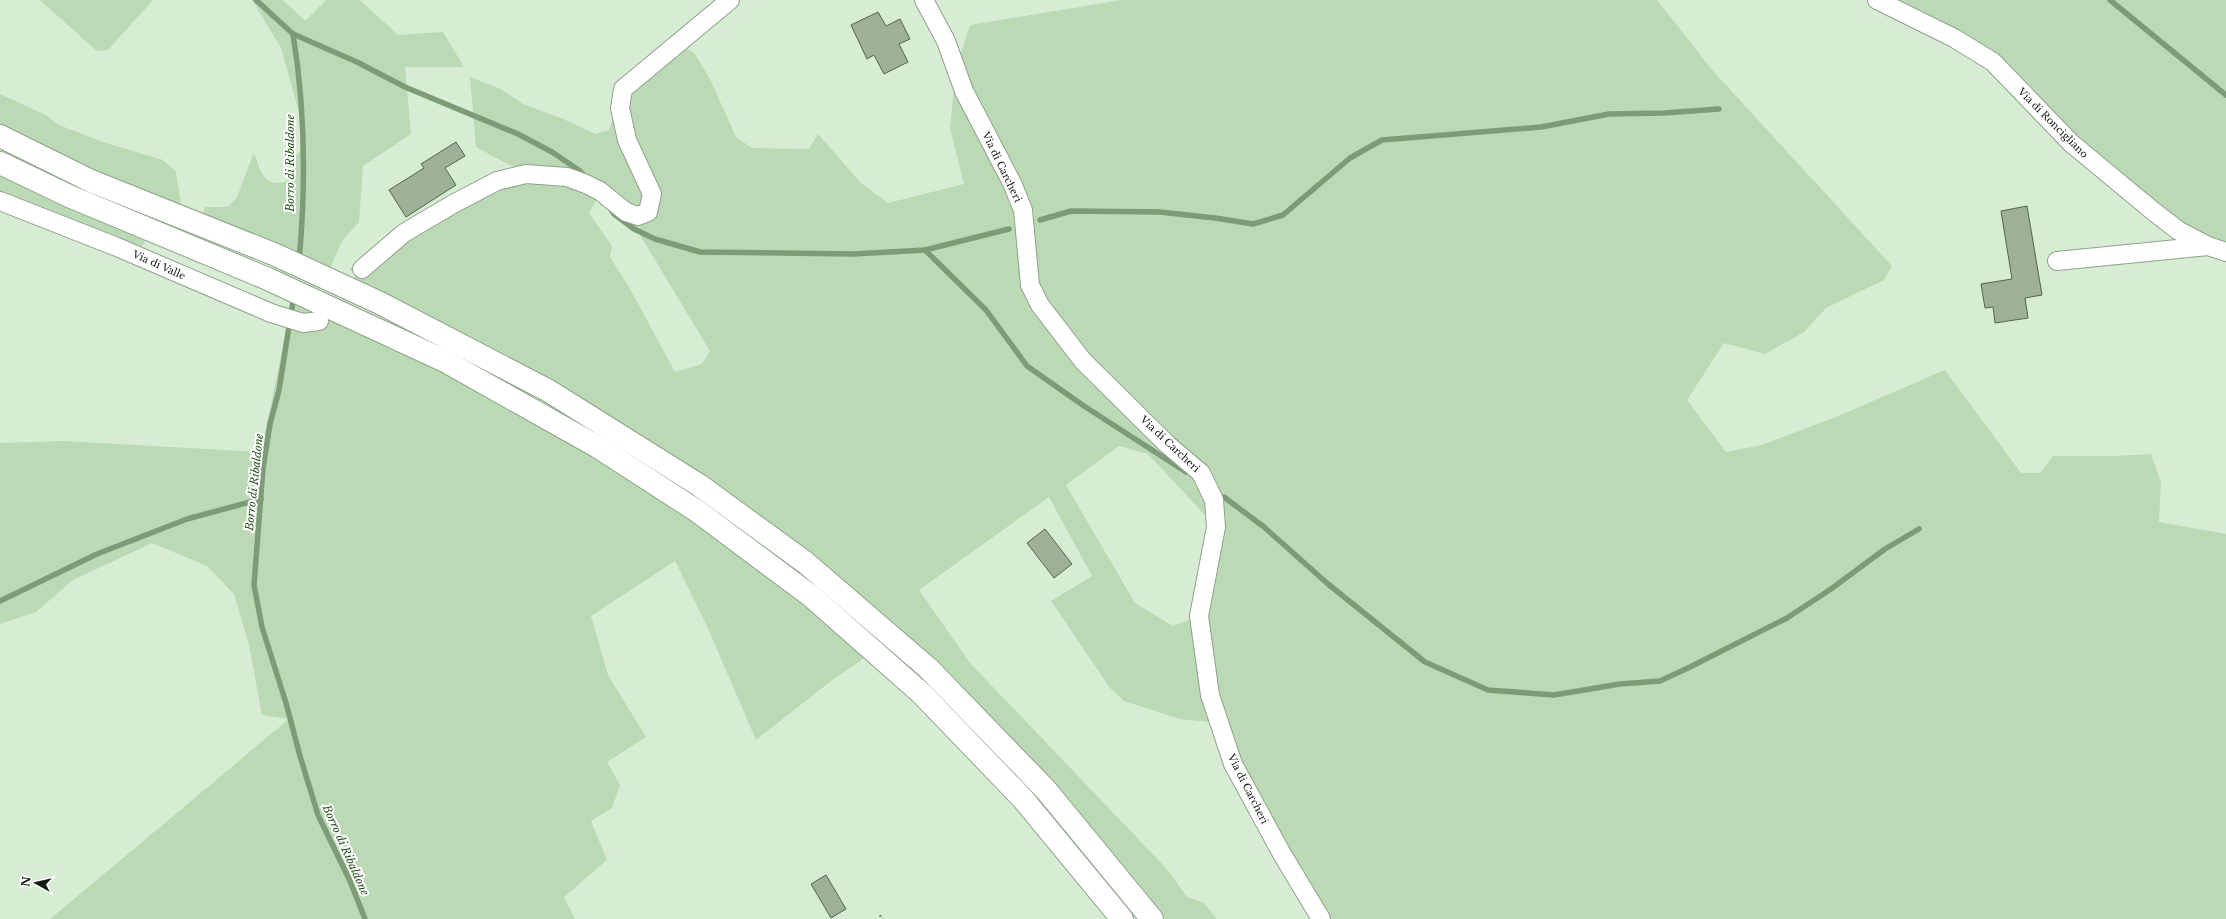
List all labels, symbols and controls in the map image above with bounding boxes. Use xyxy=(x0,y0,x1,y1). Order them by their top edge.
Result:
street label: Via di Roncigliano xyxy=(2014,84,2091,161)
water label: Borro di Ribaldone xyxy=(283,114,297,213)
street label: Via di Carcheri xyxy=(979,129,1025,205)
street label: Via di Valle xyxy=(130,247,188,283)
street label: Via di Carcheri xyxy=(1137,412,1203,475)
water label: Borro di Ribaldone xyxy=(242,433,266,532)
street label: Via di Carcheri xyxy=(1224,751,1272,827)
water label: Borro di Ribaldone xyxy=(319,802,372,897)
north arrow xyxy=(16,863,56,903)
text: N xyxy=(18,875,34,888)

